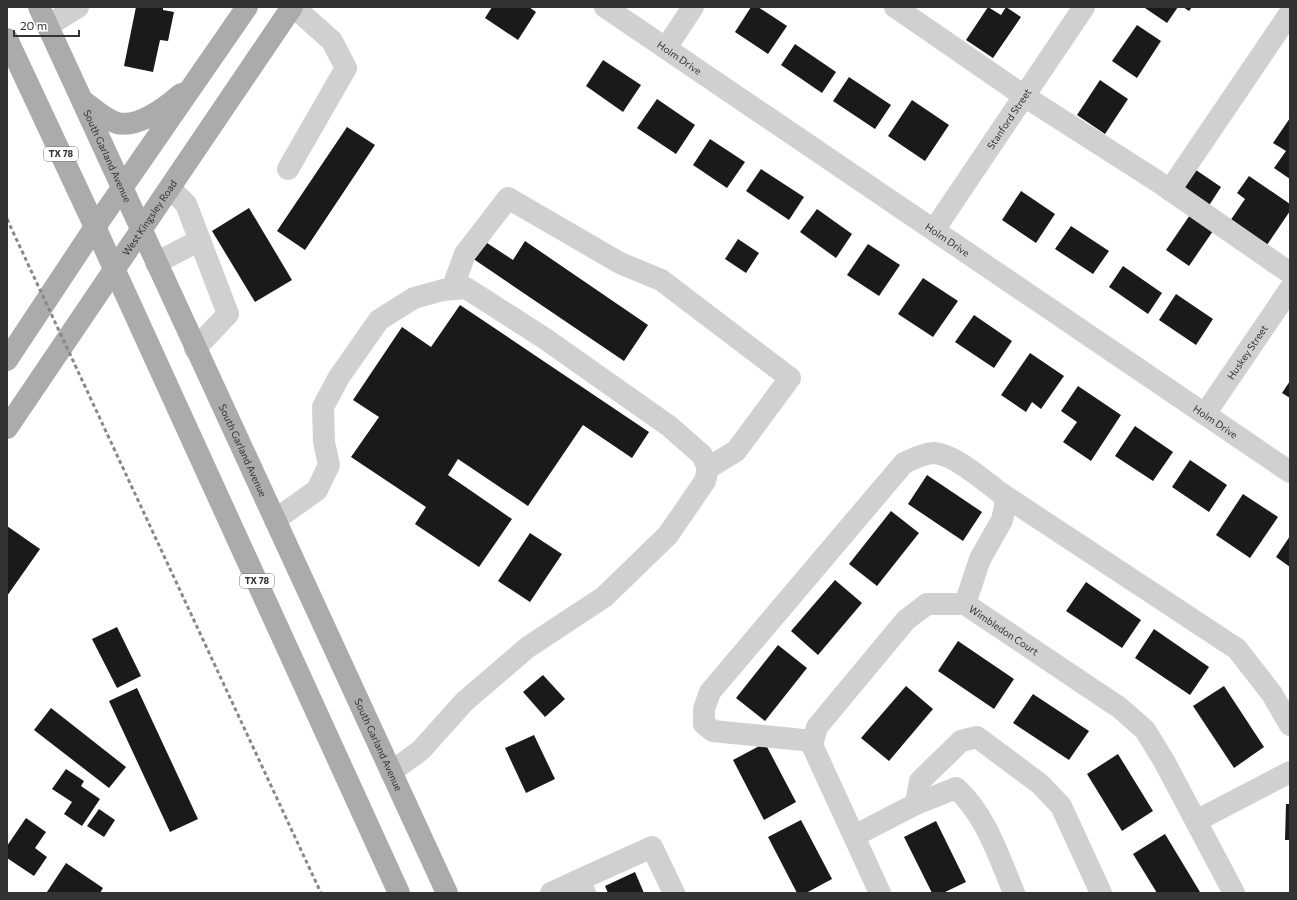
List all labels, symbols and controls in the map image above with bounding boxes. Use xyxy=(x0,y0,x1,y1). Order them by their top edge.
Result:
scale bar xyxy=(14,12,79,38)
text: 20 m xyxy=(20,18,47,32)
street label: Holm Drive xyxy=(655,38,704,77)
street label: Stanford Street xyxy=(984,86,1033,151)
street label: South Garland Avenue xyxy=(81,108,134,204)
road number: TX 78 xyxy=(44,147,78,161)
street label: West Kingsley Road xyxy=(120,177,179,258)
street label: Holm Drive xyxy=(923,220,972,259)
street label: Huskey Street xyxy=(1224,322,1270,382)
street label: South Garland Avenue xyxy=(217,402,270,498)
street label: Holm Drive xyxy=(1191,402,1240,441)
road number: TX 78 xyxy=(240,574,274,588)
street label: Wimbledon Court xyxy=(967,603,1041,658)
street label: South Garland Avenue xyxy=(352,696,405,793)

